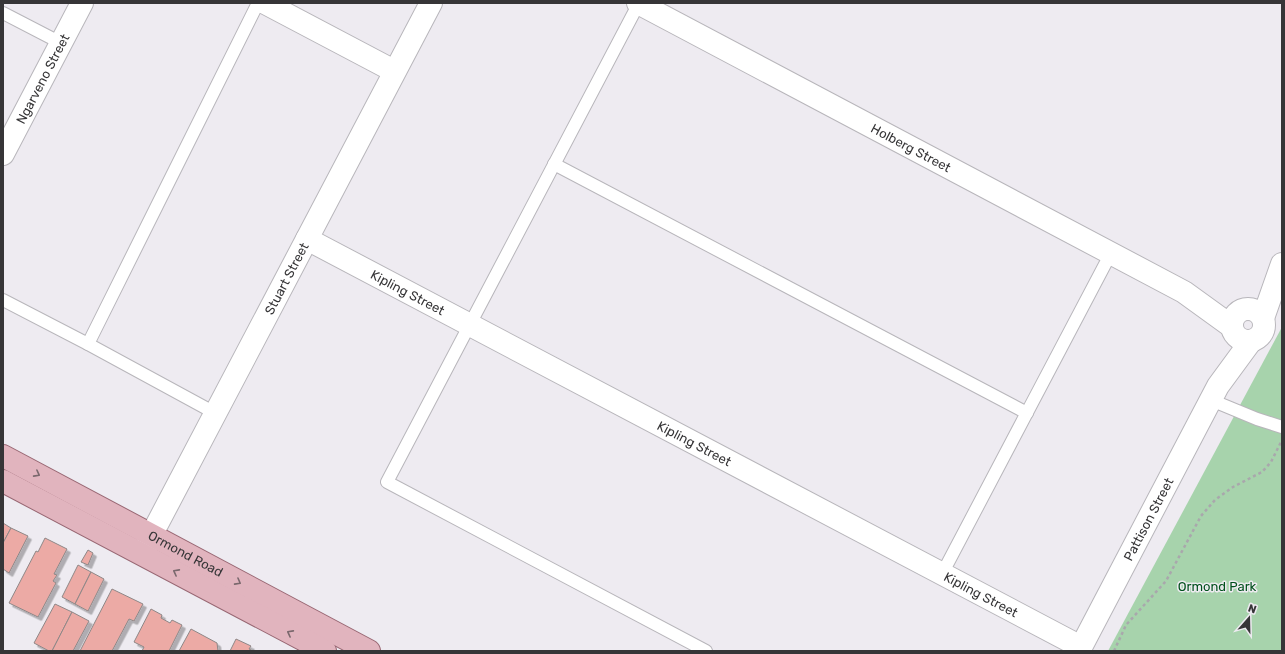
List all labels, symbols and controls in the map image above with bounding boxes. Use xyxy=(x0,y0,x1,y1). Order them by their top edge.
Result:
street label: Ngarveno Street xyxy=(13,31,72,126)
street label: Holberg Street xyxy=(869,120,954,175)
street label: Stuart Street xyxy=(261,240,311,317)
street label: Kipling Street xyxy=(368,267,447,318)
street label: Kipling Street xyxy=(655,418,734,469)
one-way arrow xyxy=(33,469,41,477)
street label: Pattison Street xyxy=(1120,475,1176,563)
street label: Ormond Road xyxy=(146,527,226,579)
one-way arrow xyxy=(172,569,180,576)
street label: Kipling Street xyxy=(942,569,1021,620)
one-way arrow xyxy=(234,577,242,584)
park label: Ormond Park xyxy=(1178,579,1257,594)
north arrow xyxy=(1229,598,1269,638)
text: N xyxy=(1246,602,1258,617)
one-way arrow xyxy=(287,630,295,637)

